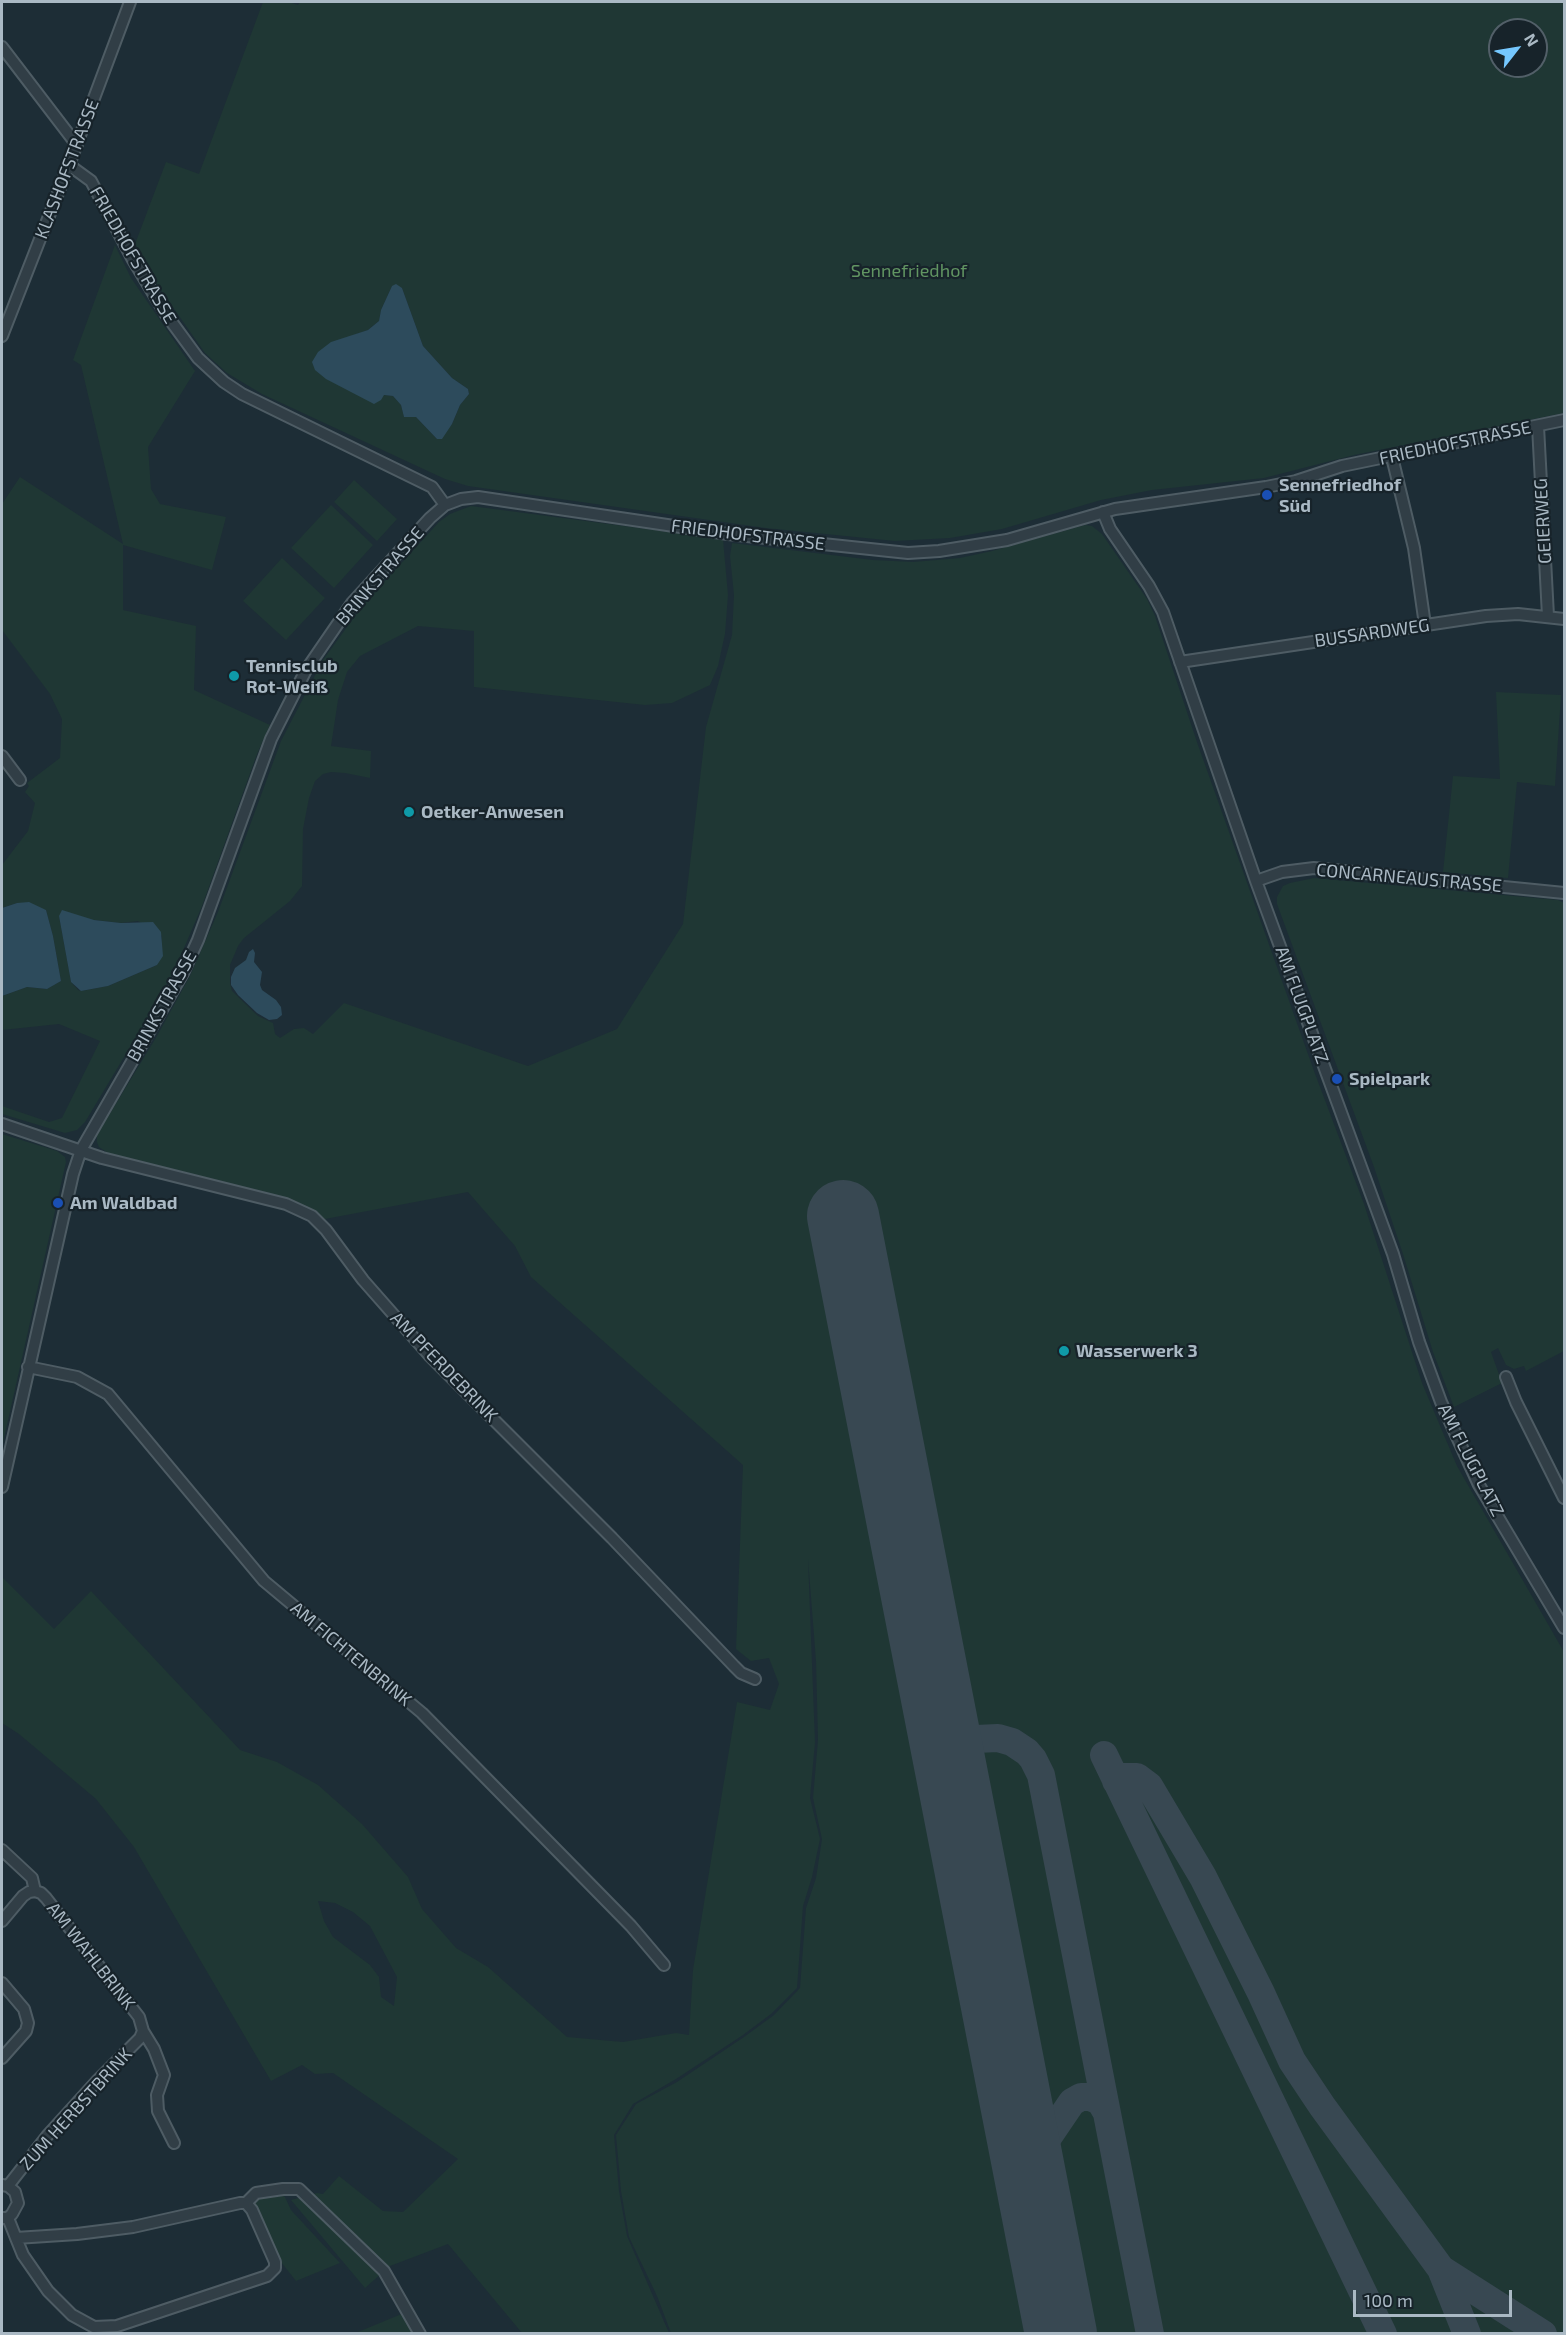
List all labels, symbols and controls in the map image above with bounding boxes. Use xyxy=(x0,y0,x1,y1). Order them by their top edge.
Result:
north arrow xyxy=(1488,18,1548,78)
text: N xyxy=(1521,30,1543,49)
street label: KLASHOFSTRASSE xyxy=(30,96,104,242)
street label: FRIEDHOFSTRASSE xyxy=(85,183,181,327)
park label: Sennefriedhof xyxy=(851,260,967,282)
street label: FRIEDHOFSTRASSE xyxy=(1377,416,1533,470)
place label: Sennefriedhof Süd xyxy=(1279,474,1401,516)
street label: GEIERWEG xyxy=(1530,478,1556,564)
marker: Sennefriedhof Süd xyxy=(1260,488,1274,502)
street label: FRIEDHOFSTRASSE xyxy=(670,515,826,555)
street label: BRINKSTRASSE xyxy=(331,522,429,630)
street label: BUSSARDWEG xyxy=(1313,614,1431,652)
place label: Tennisclub Rot-Weiß xyxy=(246,655,338,698)
marker: Tennisclub Rot-Weiß xyxy=(227,669,241,683)
place label: Oetker-Anwesen xyxy=(421,801,564,823)
marker: Oetker-Anwesen xyxy=(402,805,416,819)
street label: CONCARNEAUSTRASSE xyxy=(1315,859,1503,897)
street label: AM FLUGPLATZ xyxy=(1271,943,1333,1067)
street label: BRINKSTRASSE xyxy=(123,947,201,1065)
place label: Spielpark xyxy=(1349,1068,1430,1090)
marker: Spielpark xyxy=(1330,1072,1344,1086)
place label: Am Waldbad xyxy=(70,1192,177,1214)
marker: Am Waldbad xyxy=(51,1196,65,1210)
street label: AM PFERDEBRINK xyxy=(386,1307,502,1427)
place label: Wasserwerk 3 xyxy=(1076,1340,1198,1362)
marker: Wasserwerk 3 xyxy=(1057,1344,1071,1358)
street label: AM FLUGPLATZ xyxy=(1433,1400,1509,1520)
street label: AM FICHTENBRINK xyxy=(286,1597,416,1711)
street label: AM WAHLBRINK xyxy=(42,1898,140,2014)
street label: ZUM HERBSTBRINK xyxy=(15,2043,137,2175)
scale bar xyxy=(1356,2278,1515,2316)
text: 100 m xyxy=(1364,2289,1413,2311)

